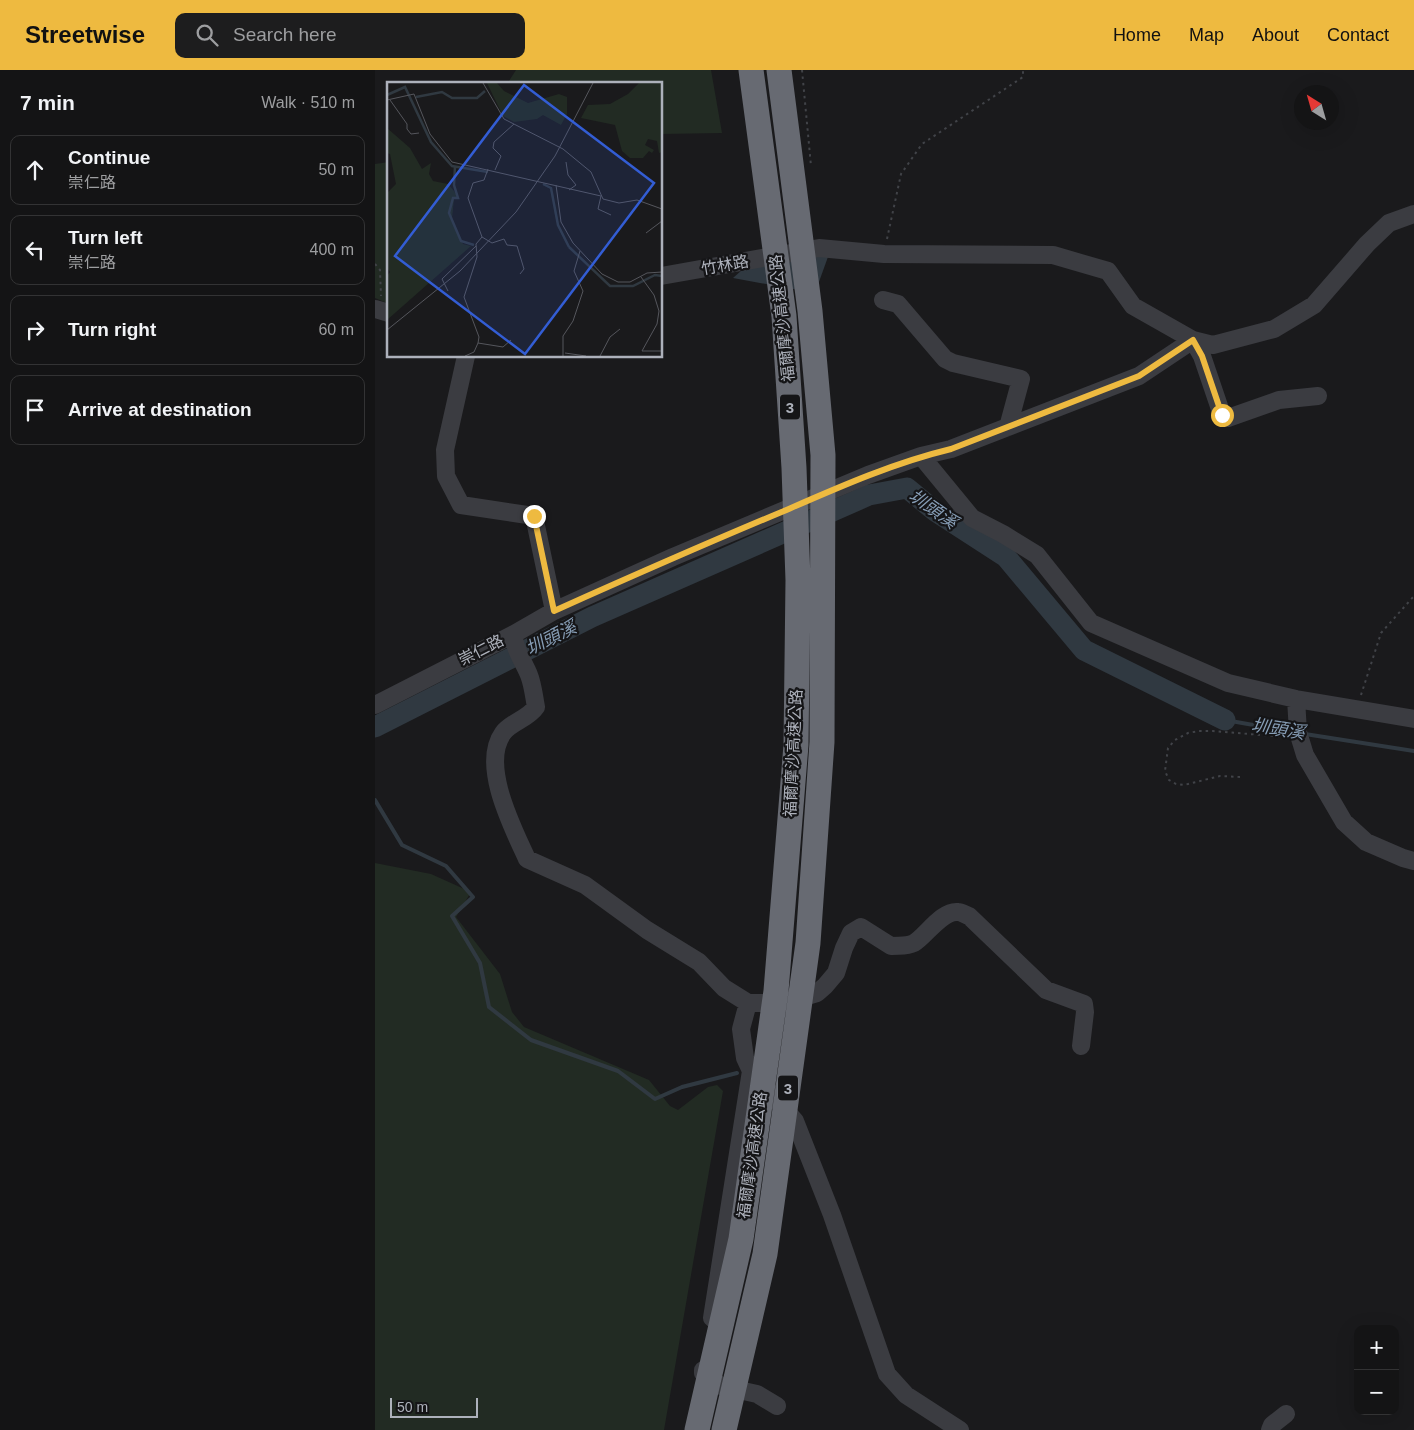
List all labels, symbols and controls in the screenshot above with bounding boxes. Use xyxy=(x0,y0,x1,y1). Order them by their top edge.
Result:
search box xyxy=(175,13,525,58)
text: Streetwise xyxy=(25,21,145,48)
icon: search xyxy=(193,21,221,49)
text: Search here xyxy=(233,24,337,45)
text: Home xyxy=(1113,25,1161,45)
text: Map xyxy=(1189,25,1224,45)
text: About xyxy=(1252,25,1299,45)
text: Contact xyxy=(1327,25,1389,45)
inset map xyxy=(387,82,663,358)
north arrow xyxy=(1294,85,1339,130)
text: 7 min xyxy=(20,91,75,114)
text: Walk · 510 m xyxy=(261,94,355,111)
text: Continue xyxy=(68,147,150,168)
icon: ahead xyxy=(21,156,49,184)
text: 50 m xyxy=(318,161,354,178)
text: 崇仁路 xyxy=(68,174,116,191)
text: Turn left xyxy=(68,227,143,248)
icon: left xyxy=(21,236,49,264)
text: 400 m xyxy=(310,241,354,258)
street label: 竹林路 xyxy=(700,252,750,278)
street label: 福爾摩沙高速公路 xyxy=(767,253,797,383)
text: 崇仁路 xyxy=(68,254,116,271)
icon: right xyxy=(21,316,49,344)
text: Turn right xyxy=(68,319,156,340)
text: 60 m xyxy=(318,321,354,338)
road number: 3 xyxy=(780,394,800,420)
icon: arrive xyxy=(21,396,49,424)
text: Arrive at destination xyxy=(68,399,252,420)
route start xyxy=(1211,404,1234,427)
water label: 圳頭溪 xyxy=(905,485,963,534)
route end xyxy=(523,505,546,528)
water label: 圳頭溪 xyxy=(522,615,582,659)
street label: 崇仁路 xyxy=(456,632,506,668)
street label: 福爾摩沙高速公路 xyxy=(781,689,805,817)
water label: 圳頭溪 xyxy=(1250,715,1309,744)
road number: 3 xyxy=(778,1076,798,1100)
street label: 福爾摩沙高速公路 xyxy=(735,1090,769,1220)
map controls xyxy=(1354,1325,1399,1415)
button: + xyxy=(1354,1325,1399,1370)
button: − xyxy=(1354,1370,1399,1415)
scale bar xyxy=(390,1395,477,1418)
text: 50 m xyxy=(397,1399,428,1415)

